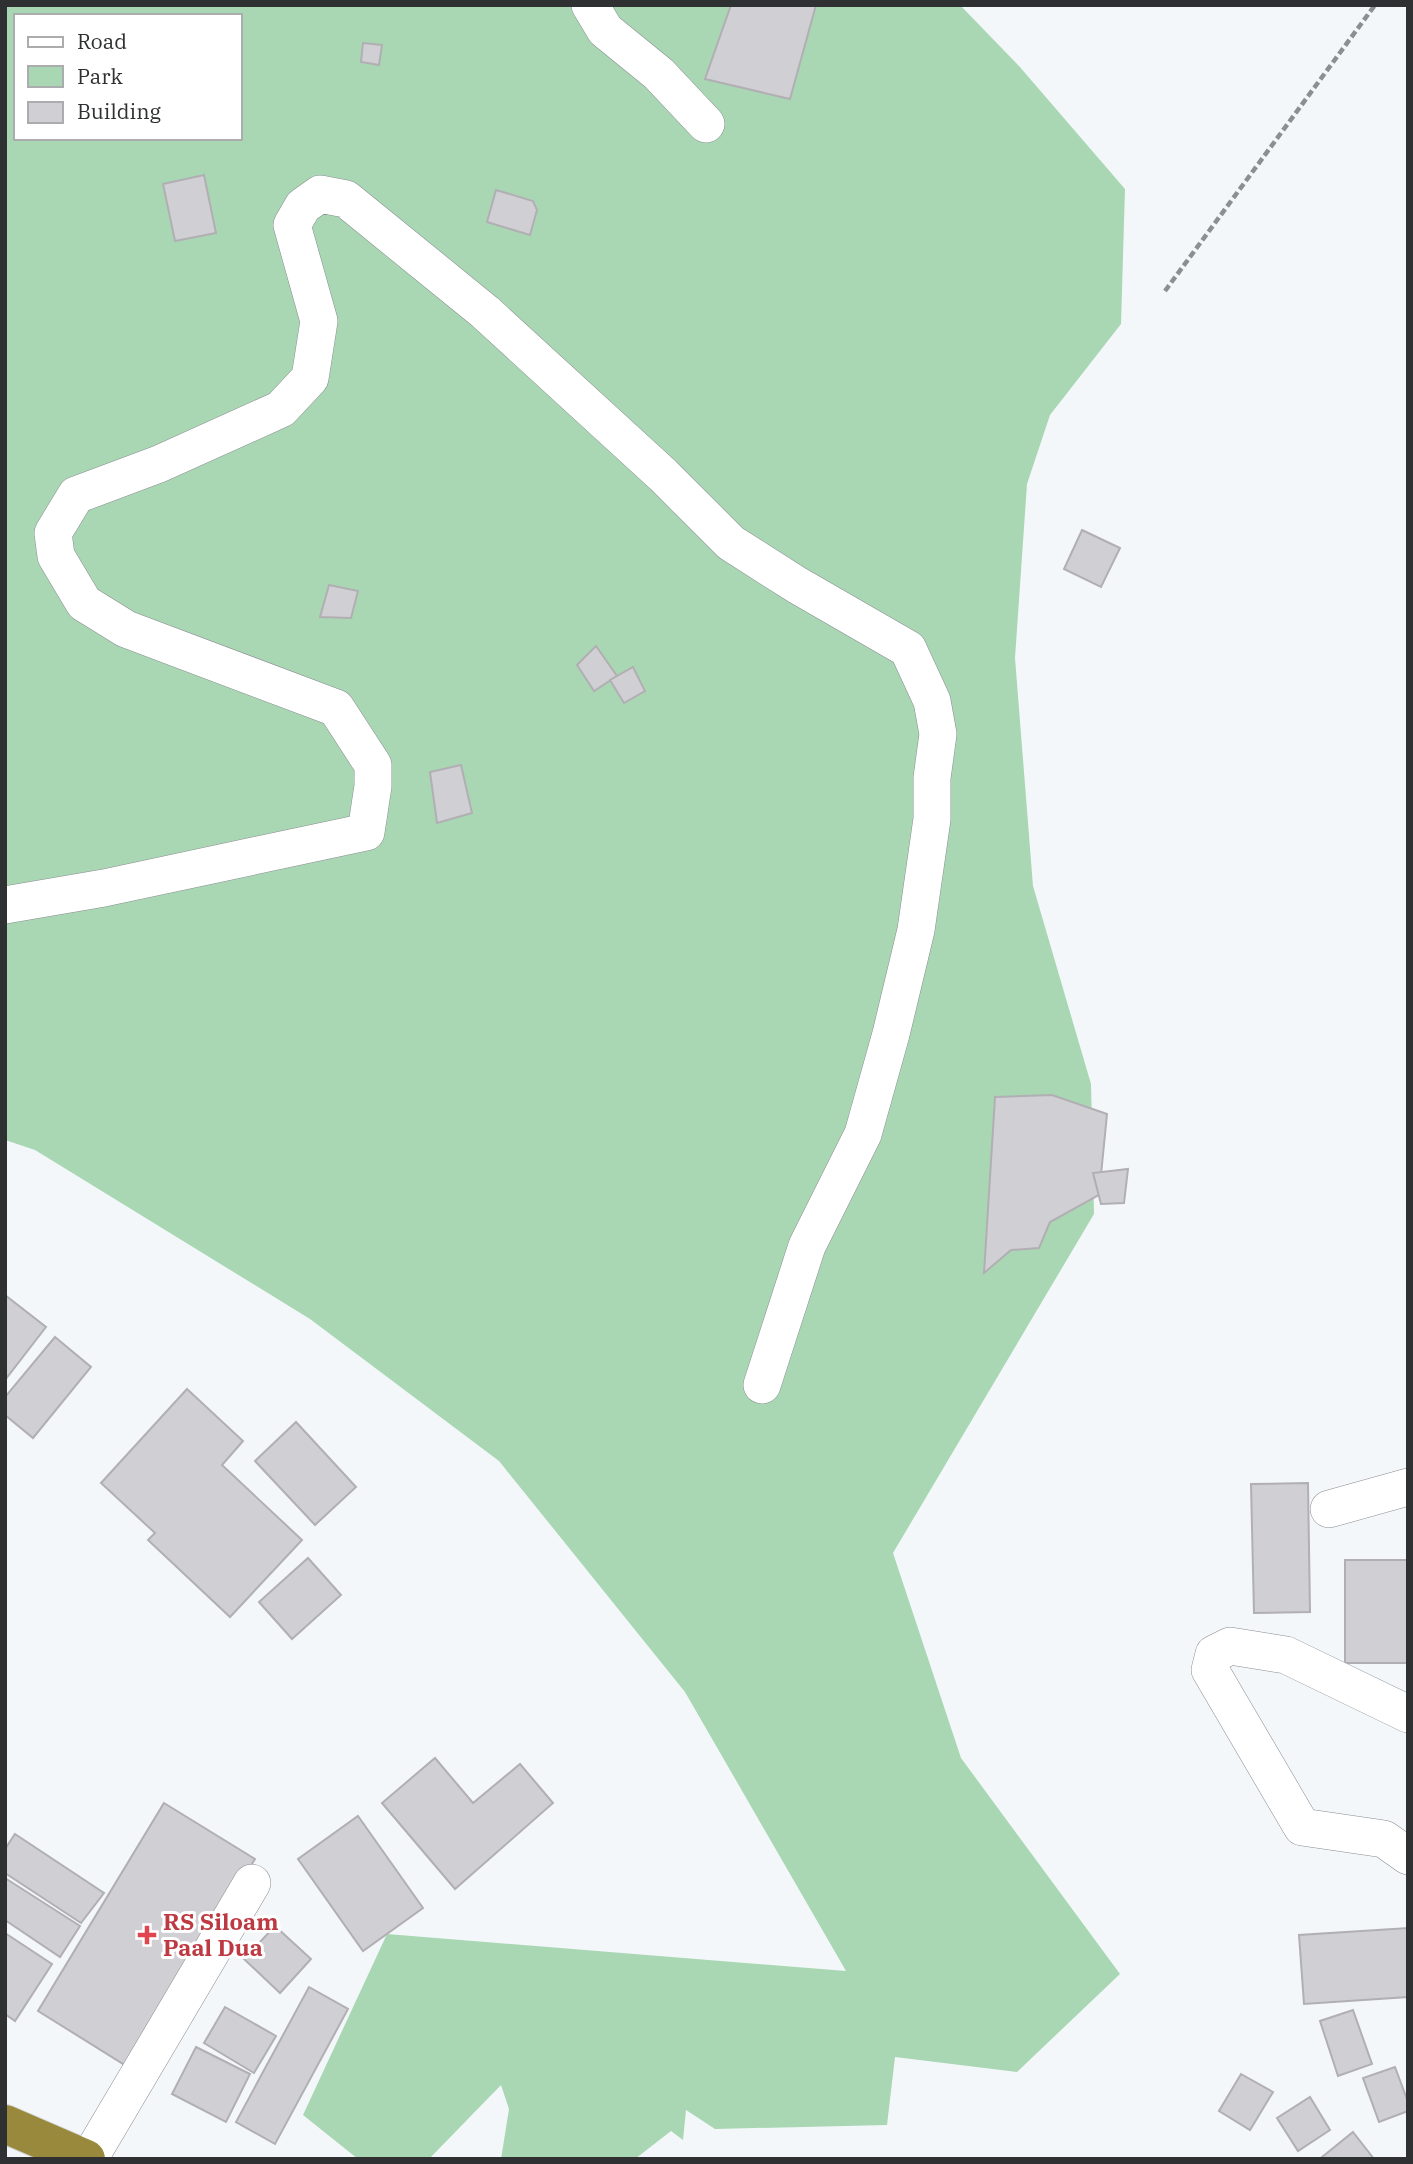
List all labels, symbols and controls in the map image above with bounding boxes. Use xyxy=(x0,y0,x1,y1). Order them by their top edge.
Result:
legend xyxy=(14,14,242,140)
text: Road xyxy=(77,27,127,55)
text: Park xyxy=(77,62,124,90)
text: Building xyxy=(77,97,162,125)
place label: RS Siloam Paal Dua xyxy=(163,1906,278,1962)
marker: RS Siloam Paal Dua xyxy=(137,1925,157,1945)

